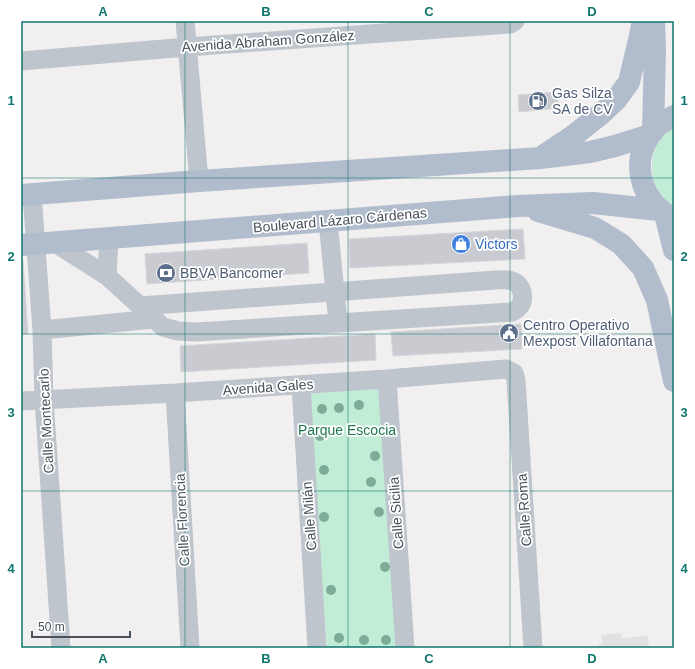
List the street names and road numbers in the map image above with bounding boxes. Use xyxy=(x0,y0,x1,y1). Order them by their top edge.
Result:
street label: Avenida Abraham González xyxy=(181,27,355,55)
street label: Boulevard Lázaro Cárdenas xyxy=(252,204,428,236)
street label: Calle Montecarlo xyxy=(35,368,57,474)
street label: Avenida Gales xyxy=(222,376,314,398)
street label: Calle Florencia xyxy=(172,473,192,567)
street label: Calle Roma xyxy=(513,473,535,547)
street label: Calle Sicilia xyxy=(385,476,407,550)
street label: Calle Milán xyxy=(299,481,319,551)

